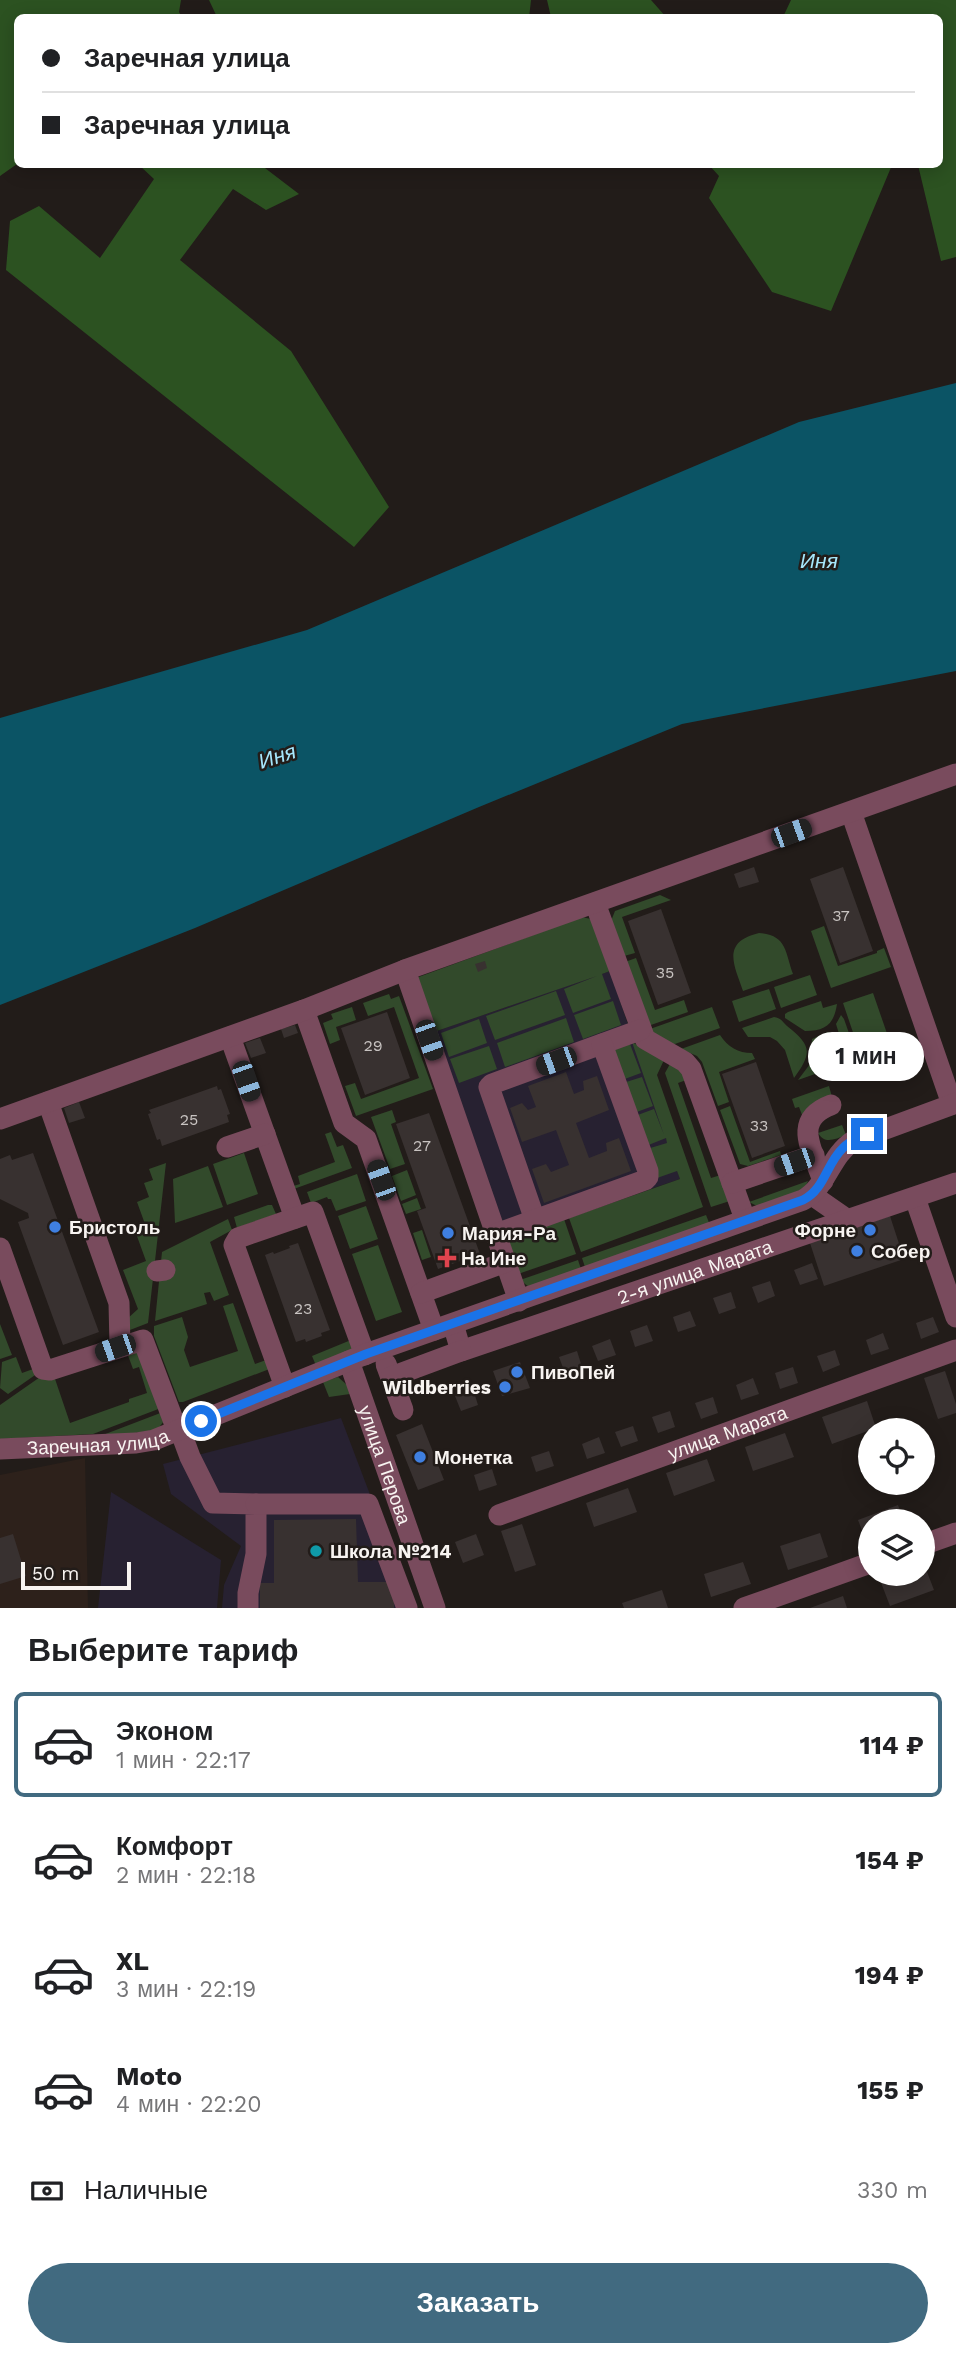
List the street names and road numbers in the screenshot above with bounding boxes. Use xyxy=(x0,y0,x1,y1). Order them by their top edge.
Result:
street label: 2-я улица Марата xyxy=(614,1235,776,1309)
street label: улица Марата xyxy=(665,1400,791,1465)
street label: улица Перова xyxy=(354,1402,417,1528)
street label: Заречная улица xyxy=(26,1424,173,1459)

